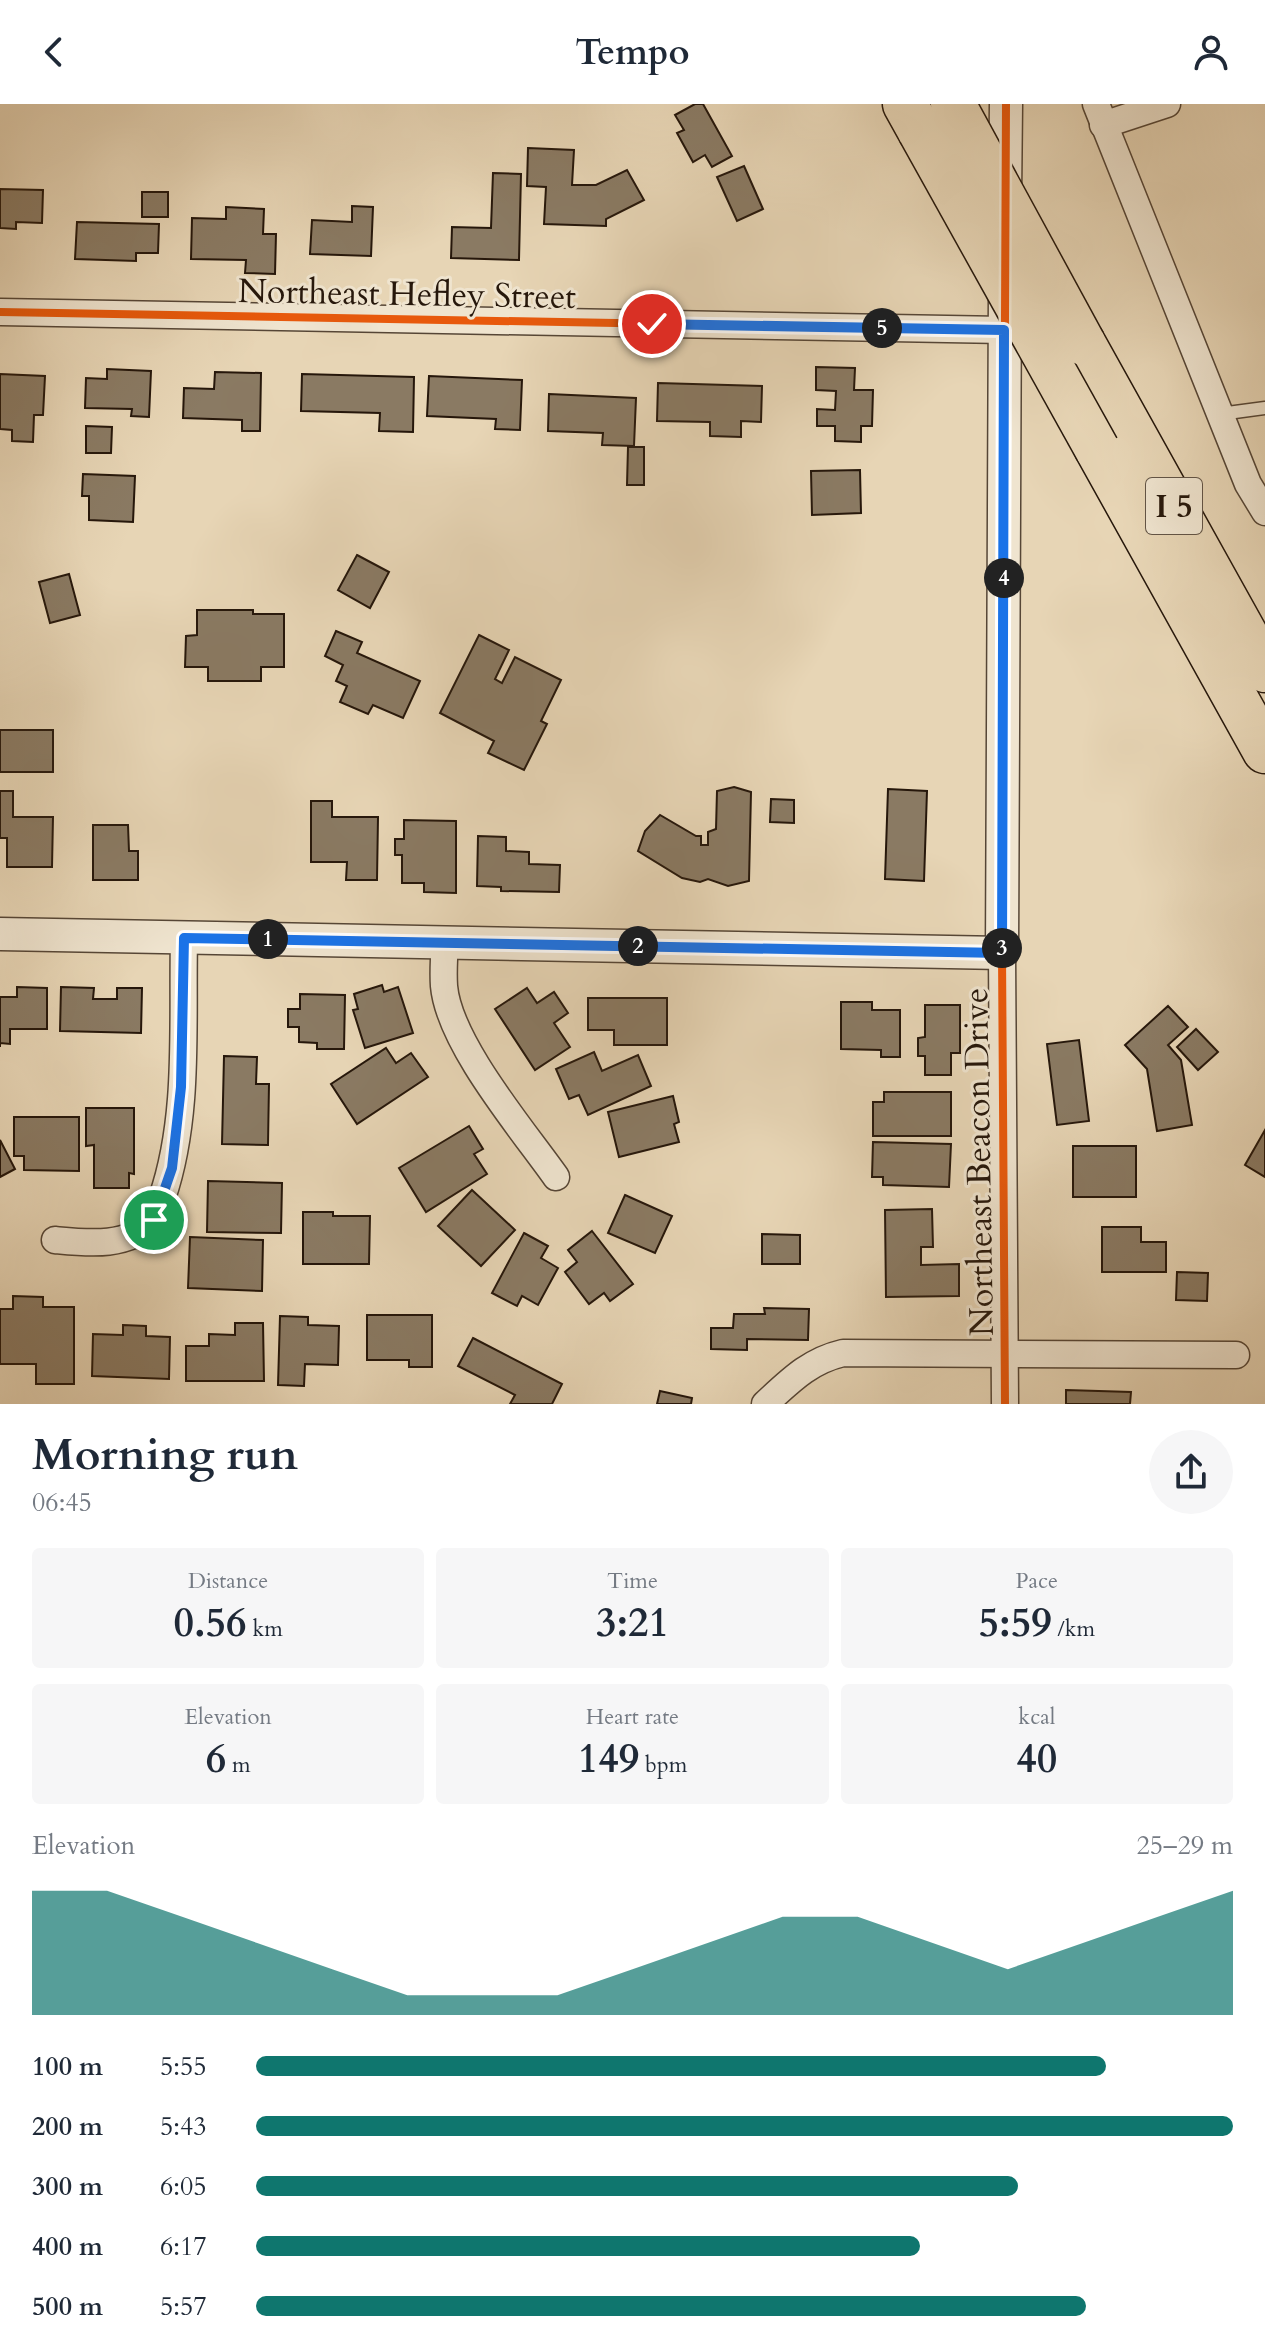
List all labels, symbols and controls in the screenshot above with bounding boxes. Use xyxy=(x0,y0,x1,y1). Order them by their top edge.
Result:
text: Tempo xyxy=(575,28,690,77)
icon: back xyxy=(32,30,76,74)
icon: person xyxy=(1189,30,1233,74)
street label: Northeast Hefley Street xyxy=(238,268,577,320)
pin xyxy=(618,290,686,358)
icon: check xyxy=(630,302,674,346)
pin: 5 xyxy=(862,308,902,348)
text: 5 xyxy=(876,313,888,343)
road number: I 5 xyxy=(1146,478,1202,534)
pin: 4 xyxy=(984,558,1024,598)
text: 4 xyxy=(998,563,1010,593)
pin: 1 xyxy=(248,919,288,959)
text: 1 xyxy=(262,924,274,954)
pin: 2 xyxy=(618,926,658,966)
pin: 3 xyxy=(982,928,1022,968)
text: 2 xyxy=(632,931,644,961)
text: 3 xyxy=(996,933,1008,963)
street label: Northeast Beacon Drive xyxy=(953,987,1005,1337)
pin xyxy=(120,1186,188,1254)
icon: arrive xyxy=(132,1198,176,1242)
text: Morning run xyxy=(32,1425,298,1485)
button: share xyxy=(1149,1430,1233,1514)
text: 06:45 xyxy=(32,1485,92,1520)
text: Distance xyxy=(188,1566,268,1596)
text: Time xyxy=(607,1566,658,1596)
text: Pace xyxy=(1016,1566,1058,1596)
text: 0.56 xyxy=(173,1596,247,1651)
text: 3:21 xyxy=(596,1596,669,1651)
text: 5:59 xyxy=(979,1596,1052,1651)
text: km xyxy=(247,1614,283,1644)
text: /km xyxy=(1052,1614,1095,1644)
text: Elevation xyxy=(184,1702,272,1732)
text: Heart rate xyxy=(586,1702,679,1732)
text: kcal xyxy=(1018,1702,1055,1732)
text: 6 xyxy=(206,1732,226,1787)
text: 149 xyxy=(578,1732,639,1787)
text: 40 xyxy=(1016,1732,1057,1787)
text: m xyxy=(226,1750,251,1780)
text: bpm xyxy=(639,1750,687,1780)
text: Elevation xyxy=(32,1828,135,1863)
text: 25–29 m xyxy=(1136,1828,1233,1863)
text: 100 m xyxy=(32,2049,103,2084)
text: 5:55 xyxy=(160,2049,207,2084)
text: 200 m xyxy=(32,2109,103,2144)
text: 5:43 xyxy=(160,2109,207,2144)
text: 300 m xyxy=(32,2169,103,2204)
text: 6:05 xyxy=(160,2169,207,2204)
text: 400 m xyxy=(32,2229,103,2264)
text: 6:17 xyxy=(160,2229,207,2264)
text: 500 m xyxy=(32,2289,103,2324)
text: 5:57 xyxy=(160,2289,207,2324)

